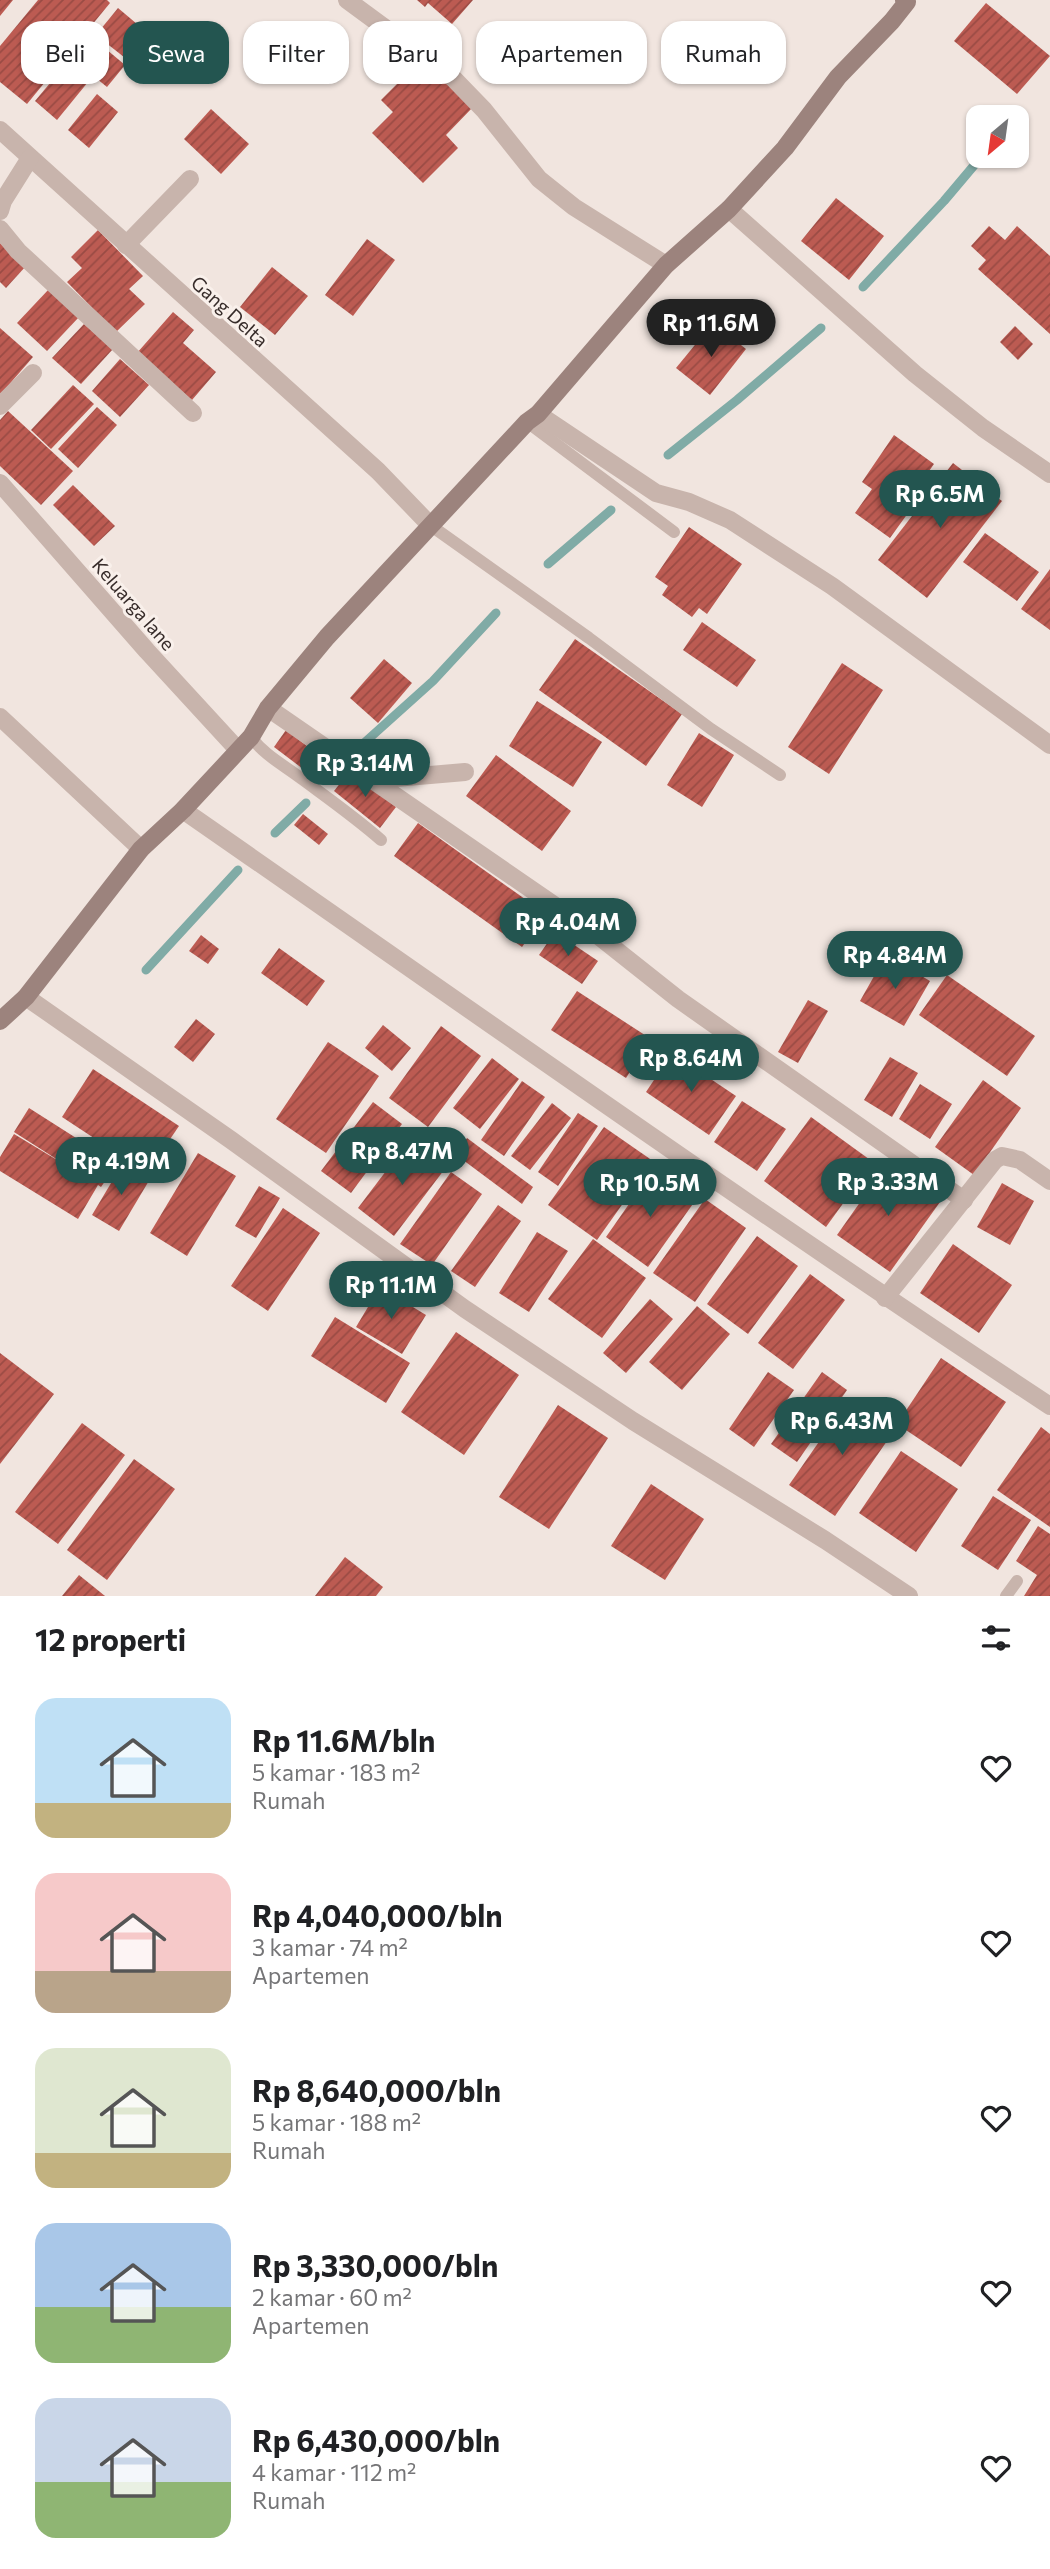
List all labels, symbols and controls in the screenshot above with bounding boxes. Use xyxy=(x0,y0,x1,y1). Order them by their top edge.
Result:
chip: Beli xyxy=(21,21,109,84)
chip: Sewa xyxy=(123,21,229,84)
chip: Filter xyxy=(243,21,349,84)
chip: Baru xyxy=(363,21,462,84)
chip: Apartemen xyxy=(476,21,647,84)
chip: Rumah xyxy=(661,21,786,84)
north arrow xyxy=(966,105,1029,168)
map controls xyxy=(966,105,1029,168)
street label: Gang Delta xyxy=(187,271,273,351)
pin: Rp 11.6M xyxy=(639,300,783,359)
text: Rp 11.6M xyxy=(663,308,759,336)
pin: Rp 6.5M xyxy=(875,470,1005,530)
text: Rp 6.5M xyxy=(895,479,985,507)
street label: Keluarga lane xyxy=(88,553,180,655)
pin: Rp 3.14M xyxy=(293,740,437,799)
text: Rp 3.14M xyxy=(316,748,414,776)
pin: Rp 4.04M xyxy=(496,898,640,958)
text: Rp 4.04M xyxy=(515,907,621,935)
pin: Rp 4.84M xyxy=(823,932,967,991)
text: Rp 4.84M xyxy=(843,940,947,968)
pin: Rp 8.64M xyxy=(619,1034,763,1094)
text: Rp 8.64M xyxy=(639,1043,743,1071)
pin: Rp 8.47M xyxy=(330,1128,474,1187)
text: Rp 8.47M xyxy=(351,1136,453,1164)
pin: Rp 4.19M xyxy=(49,1138,193,1197)
text: Rp 4.19M xyxy=(71,1146,171,1174)
pin: Rp 3.33M xyxy=(816,1158,960,1218)
pin: Rp 10.5M xyxy=(578,1160,722,1219)
text: Rp 3.33M xyxy=(837,1167,939,1195)
text: Rp 10.5M xyxy=(600,1168,700,1196)
pin: Rp 11.1M xyxy=(319,1262,463,1321)
text: Rp 11.1M xyxy=(345,1270,437,1298)
pin: Rp 6.43M xyxy=(770,1398,914,1457)
text: Rp 6.43M xyxy=(790,1406,894,1434)
icon: filters xyxy=(977,1619,1015,1657)
text: 12 properti xyxy=(35,1620,186,1657)
text: Rp 11.6M/bln xyxy=(252,1721,435,1758)
icon: home xyxy=(91,1726,175,1810)
icon: heart xyxy=(977,1749,1015,1787)
text: 5 kamar · 183 m² xyxy=(252,1758,420,1786)
text: Rumah xyxy=(252,1786,325,1814)
text: Rp 4,040,000/bln xyxy=(252,1896,503,1933)
icon: home xyxy=(91,1901,175,1985)
icon: heart xyxy=(977,1924,1015,1962)
text: 3 kamar · 74 m² xyxy=(252,1933,408,1961)
text: Apartemen xyxy=(252,1961,369,1989)
text: Rp 8,640,000/bln xyxy=(252,2071,501,2108)
icon: home xyxy=(91,2076,175,2160)
icon: heart xyxy=(977,2099,1015,2137)
text: 5 kamar · 188 m² xyxy=(252,2108,421,2136)
text: Rumah xyxy=(252,2136,325,2164)
text: Rp 3,330,000/bln xyxy=(252,2246,498,2283)
icon: home xyxy=(91,2251,175,2335)
icon: heart xyxy=(977,2274,1015,2312)
text: 2 kamar · 60 m² xyxy=(252,2283,412,2311)
text: Apartemen xyxy=(252,2311,369,2339)
text: Rp 6,430,000/bln xyxy=(252,2421,500,2458)
icon: home xyxy=(91,2426,175,2510)
icon: heart xyxy=(977,2449,1015,2487)
text: 4 kamar · 112 m² xyxy=(252,2458,416,2486)
text: Rumah xyxy=(252,2486,325,2514)

